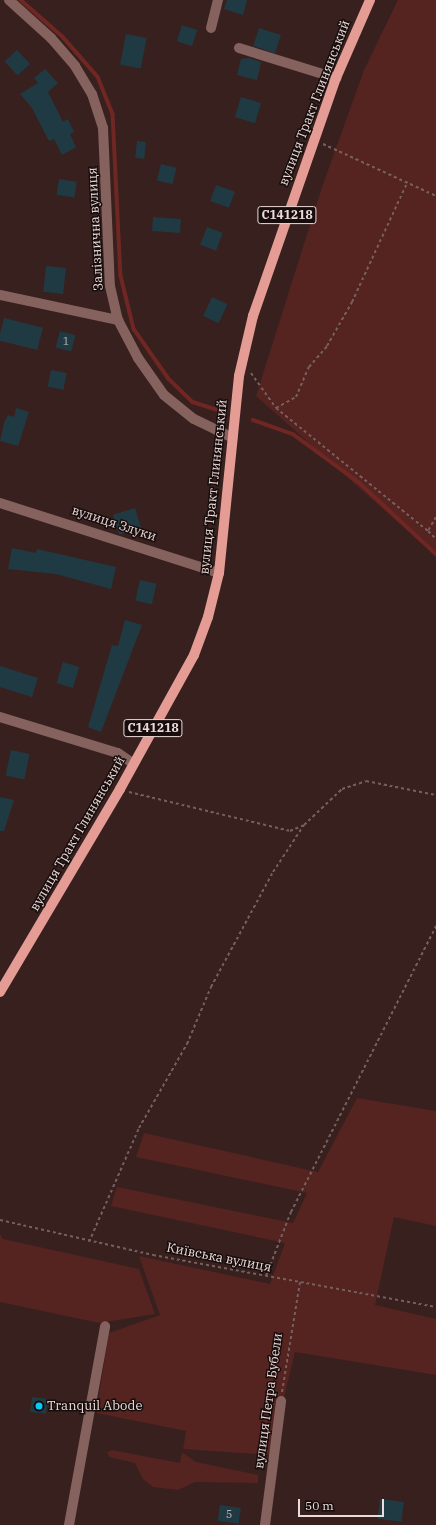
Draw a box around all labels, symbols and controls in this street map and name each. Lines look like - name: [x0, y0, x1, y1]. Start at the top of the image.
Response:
- street label: вулиця Тракт Глинянський: [276, 18, 354, 188]
- street label: Залізнична вулиця: [85, 167, 107, 291]
- road number: С141218: [257, 205, 317, 225]
- house number: 1: [63, 334, 69, 348]
- street label: вулиця Тракт Глинянський: [197, 399, 231, 575]
- street label: вулиця Злуки: [70, 503, 158, 545]
- road number: С141218: [123, 718, 183, 738]
- street label: вулиця Тракт Глинянський: [27, 754, 129, 914]
- street label: Київська вулиця: [165, 1240, 273, 1276]
- street label: вулиця Петра Бубели: [252, 1332, 286, 1470]
- place label: Tranquil Abode: [47, 1398, 142, 1414]
- marker: Tranquil Abode: [34, 1401, 44, 1411]
- scale bar: [300, 1491, 386, 1517]
- text: 50 m: [305, 1498, 334, 1513]
- house number: 5: [226, 1507, 232, 1521]

